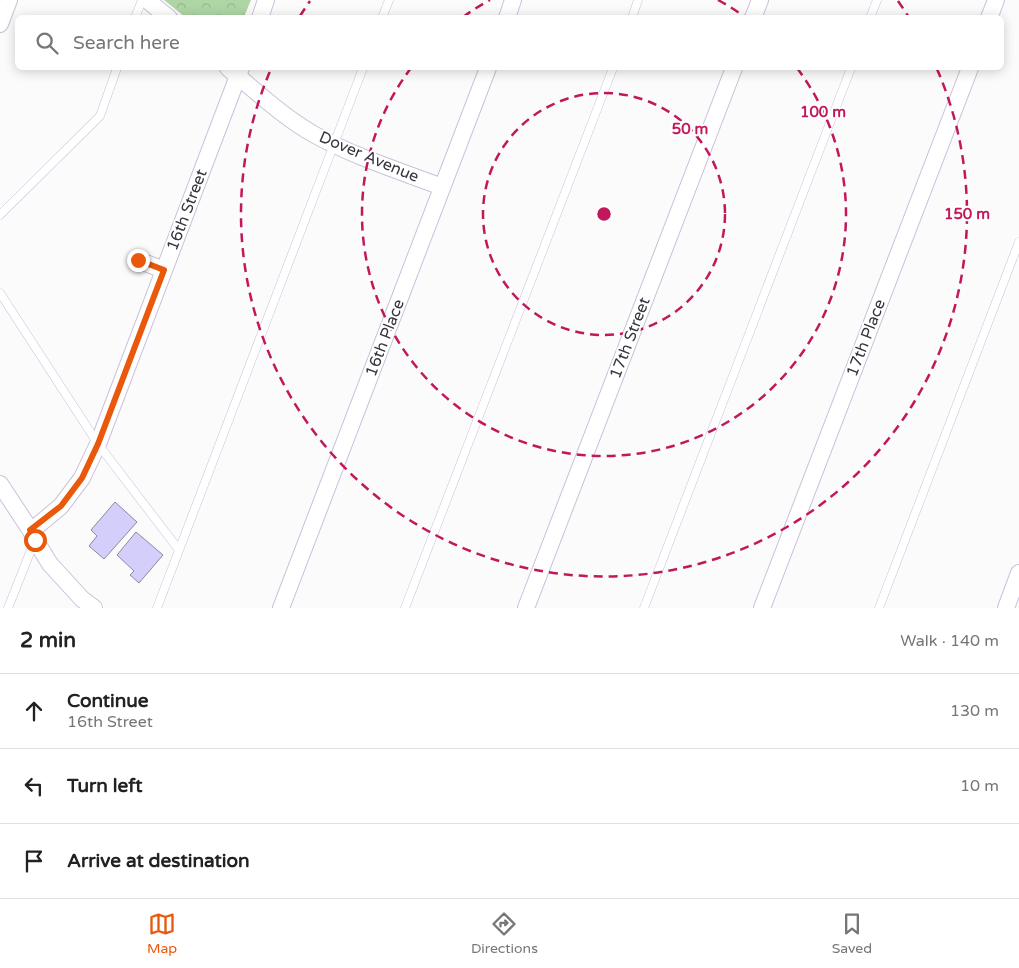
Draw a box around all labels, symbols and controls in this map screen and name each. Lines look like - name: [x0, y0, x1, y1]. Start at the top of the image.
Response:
- search box: [15, 15, 1004, 70]
- icon: search: [33, 29, 61, 57]
- text: Search here: [73, 32, 180, 54]
- text: 100 m: [800, 103, 846, 121]
- text: 50 m: [672, 120, 708, 138]
- street label: Dover Avenue: [316, 127, 422, 187]
- street label: 16th Street: [162, 166, 212, 254]
- centre of rings: [595, 205, 613, 223]
- text: 150 m: [944, 205, 990, 223]
- route end: [127, 249, 150, 272]
- street label: 17th Street: [605, 294, 655, 382]
- street label: 16th Place: [361, 296, 409, 380]
- street label: 17th Place: [842, 296, 890, 380]
- route start: [24, 529, 47, 552]
- text: 2 min: [20, 628, 76, 653]
- text: Walk · 140 m: [900, 631, 999, 651]
- text: Continue: [67, 690, 149, 712]
- icon: ahead: [20, 697, 48, 725]
- text: 130 m: [950, 701, 999, 721]
- text: 16th Street: [67, 712, 153, 732]
- icon: left: [20, 772, 48, 800]
- text: Turn left: [67, 775, 143, 797]
- text: 10 m: [960, 776, 999, 796]
- icon: arrive: [20, 847, 48, 875]
- text: Arrive at destination: [67, 850, 250, 872]
- tab: Map: [147, 910, 177, 957]
- tab: Directions: [471, 910, 538, 957]
- tab: Saved: [832, 910, 872, 957]

